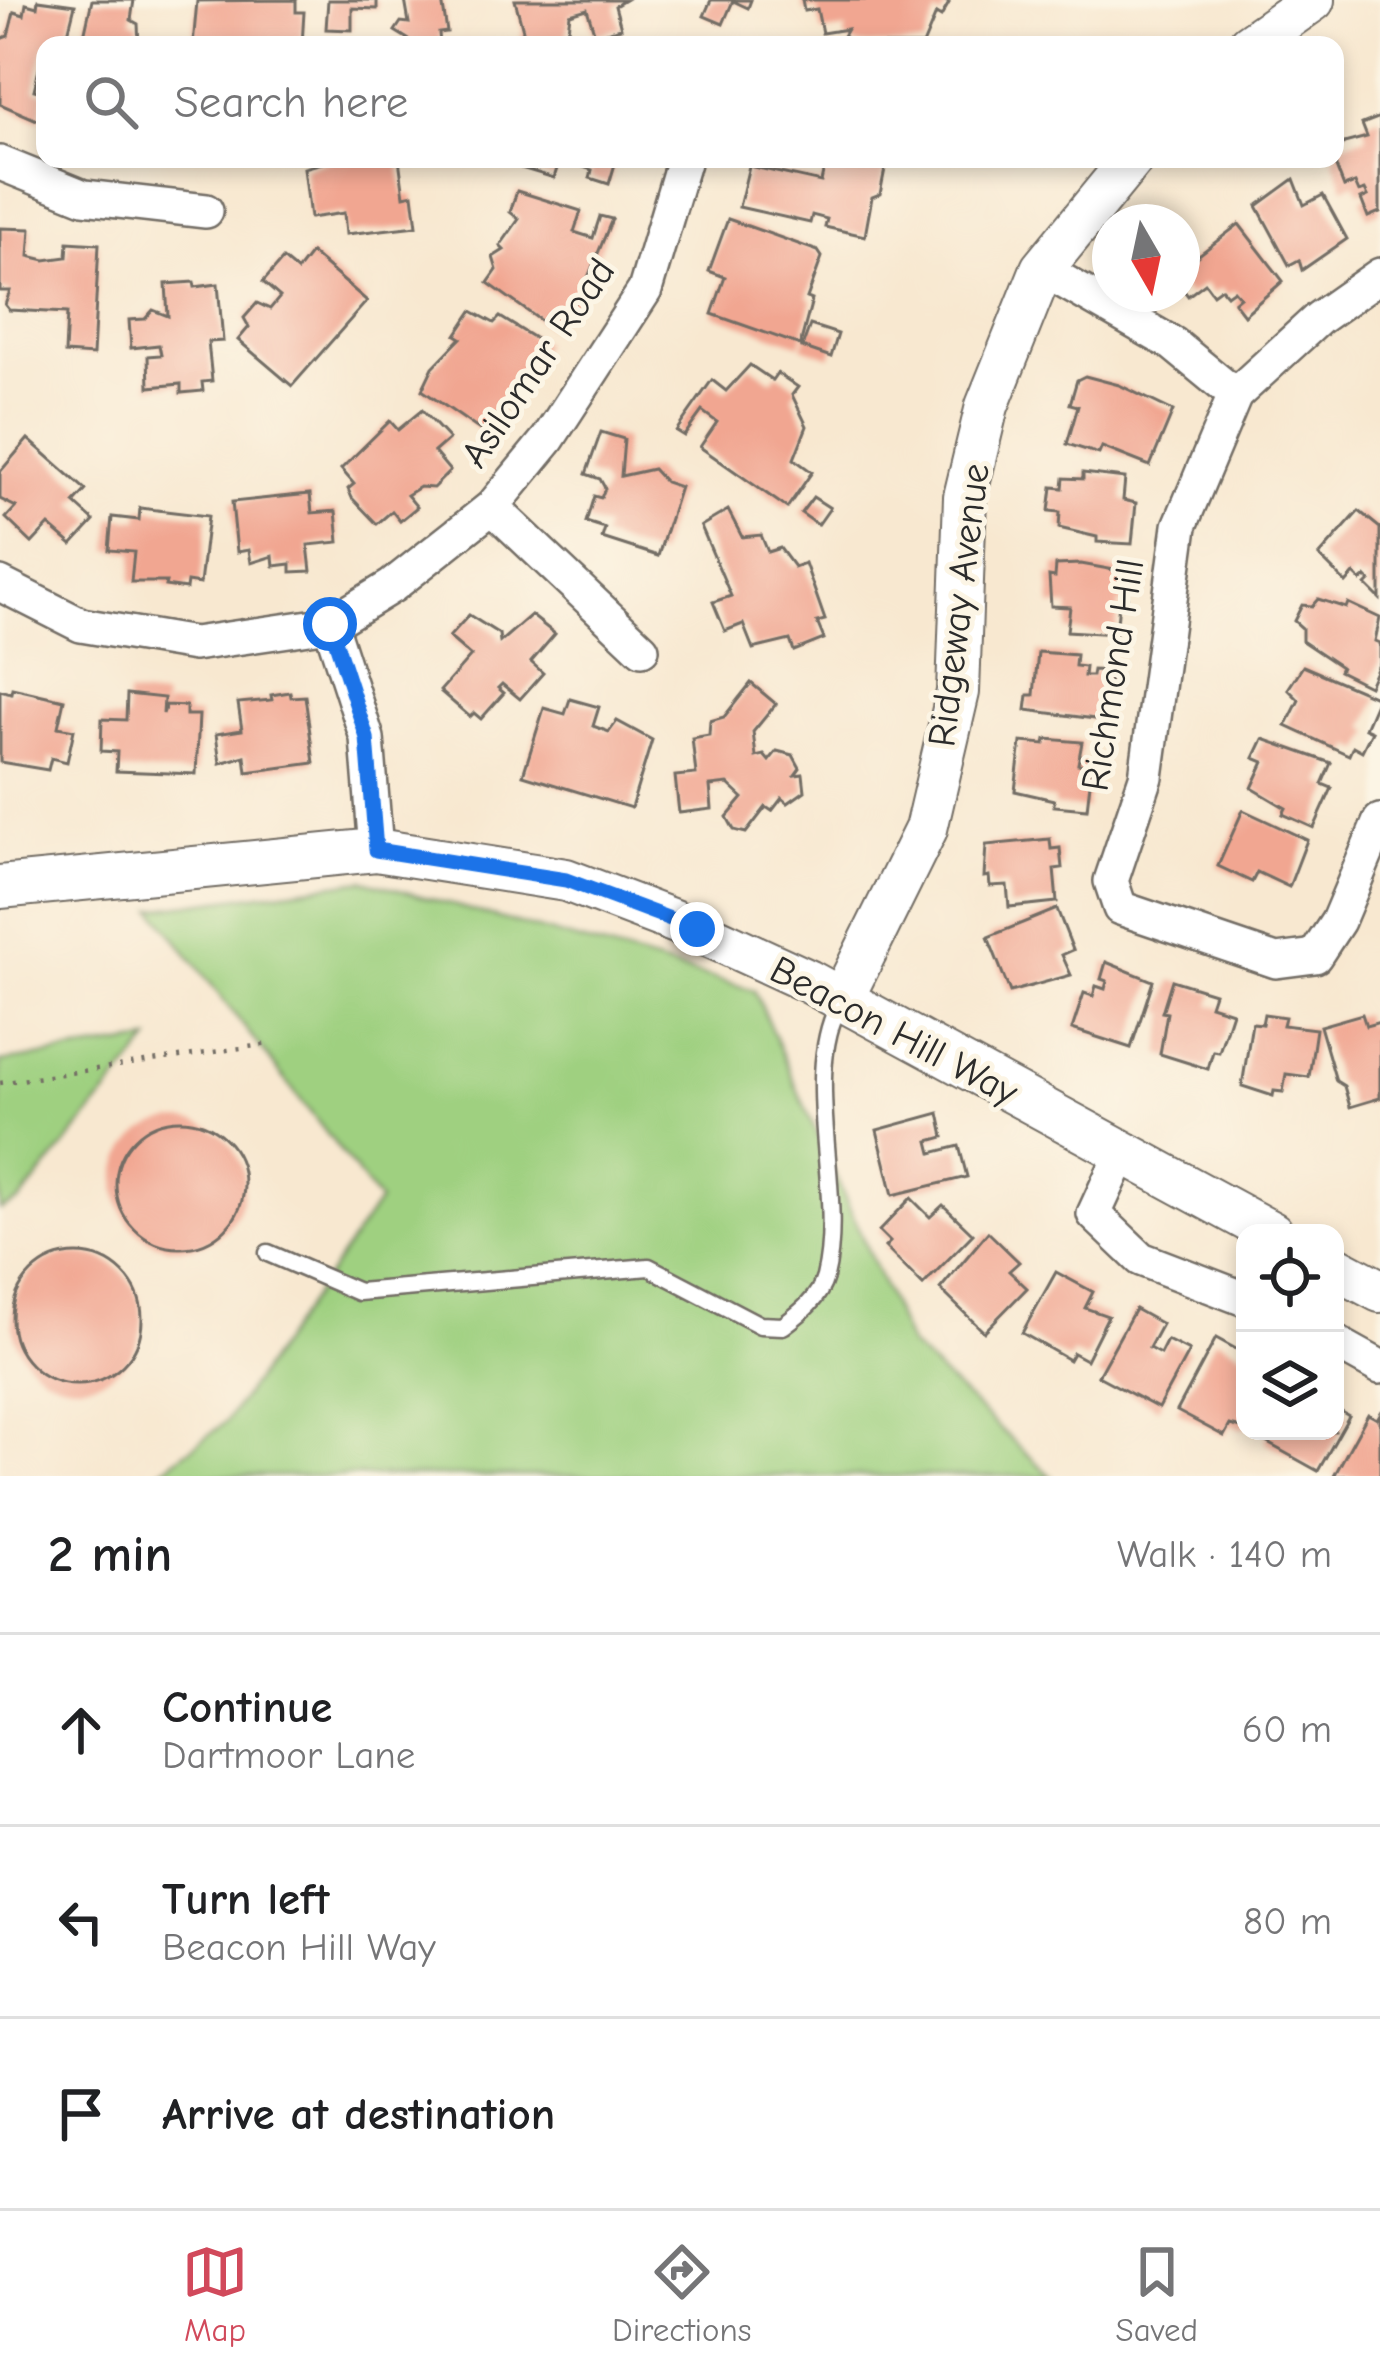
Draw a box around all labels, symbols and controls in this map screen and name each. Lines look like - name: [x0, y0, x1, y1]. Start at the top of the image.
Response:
- search box: [36, 36, 1344, 168]
- icon: search: [78, 69, 144, 135]
- text: Search here: [174, 76, 408, 128]
- north arrow: [1092, 204, 1200, 312]
- street label: Asilomar Road: [452, 250, 624, 476]
- street label: Ridgeway Avenue: [919, 461, 999, 749]
- street label: Richmond Hill: [1072, 556, 1154, 794]
- route start: [303, 597, 357, 651]
- route end: [670, 902, 724, 956]
- street label: Beacon Hill Way: [763, 947, 1026, 1115]
- map controls: [1236, 1224, 1344, 1440]
- button: locate: [1236, 1224, 1344, 1332]
- button: layers: [1236, 1332, 1344, 1440]
- text: 2 min: [48, 1525, 172, 1584]
- text: Walk · 140 m: [1117, 1532, 1332, 1577]
- text: Continue: [162, 1681, 332, 1733]
- icon: ahead: [48, 1697, 114, 1763]
- text: 60 m: [1242, 1707, 1332, 1752]
- text: Dartmoor Lane: [162, 1733, 415, 1778]
- text: Turn left: [162, 1873, 329, 1925]
- icon: left: [48, 1889, 114, 1955]
- text: 80 m: [1243, 1899, 1332, 1944]
- text: Beacon Hill Way: [162, 1925, 436, 1970]
- icon: arrive: [48, 2081, 114, 2147]
- text: Arrive at destination: [162, 2088, 555, 2140]
- tab: Map: [182, 2239, 248, 2349]
- tab: Directions: [612, 2239, 752, 2349]
- tab: Saved: [1116, 2239, 1198, 2349]

